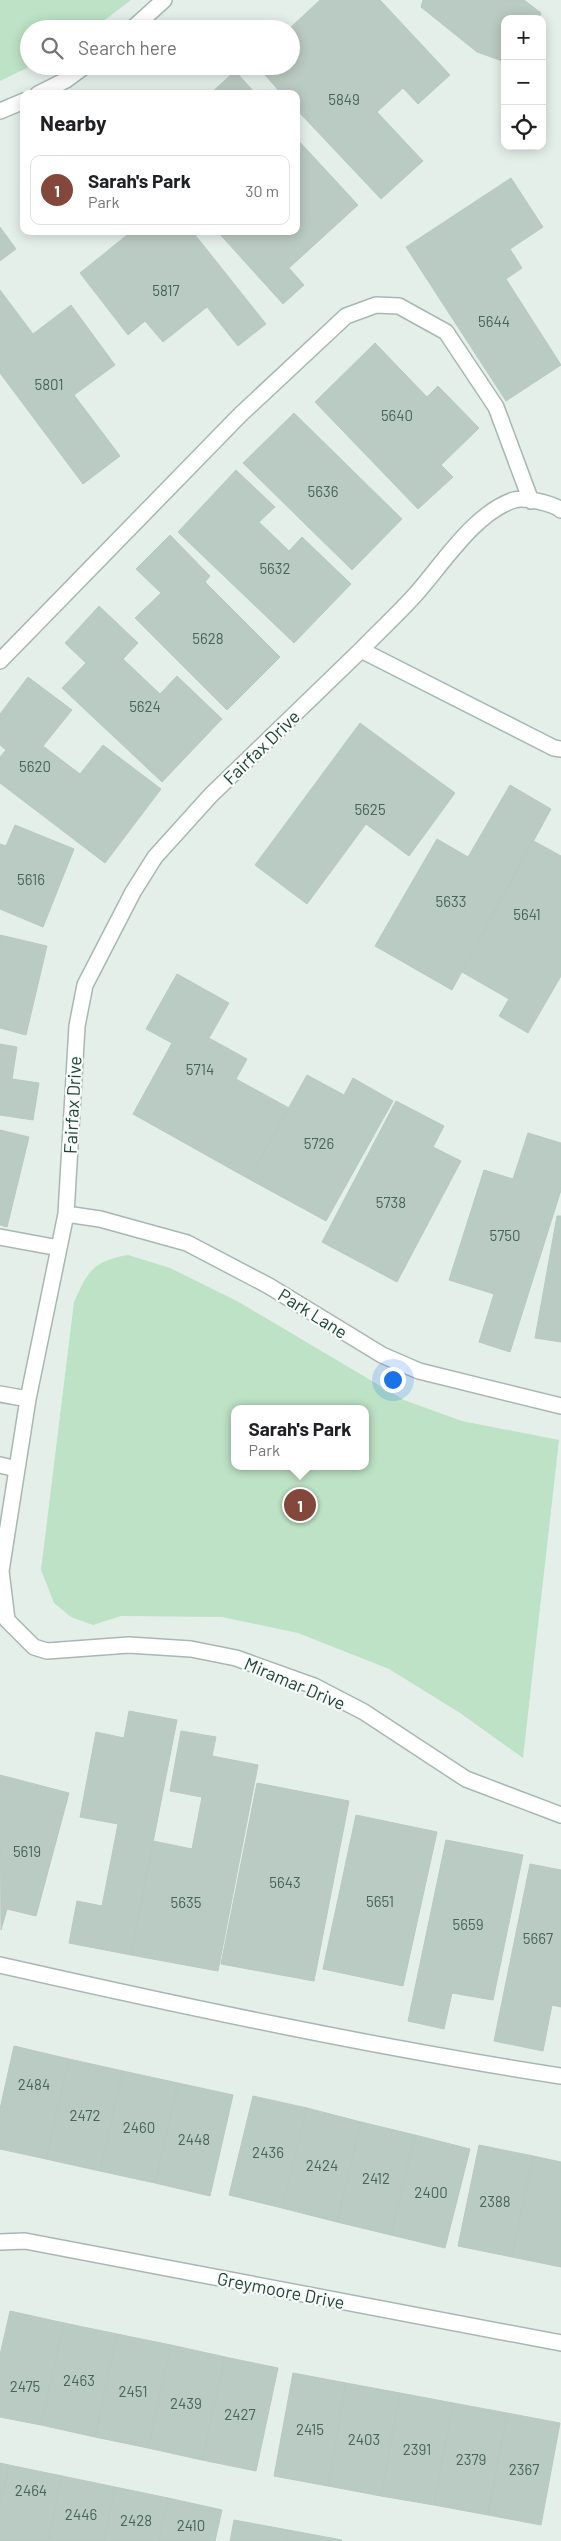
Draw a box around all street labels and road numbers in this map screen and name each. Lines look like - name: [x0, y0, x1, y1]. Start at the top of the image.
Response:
- street label: Fairfax Drive: [218, 705, 304, 789]
- street label: Fairfax Drive: [58, 1056, 86, 1154]
- street label: Park Lane: [274, 1283, 352, 1343]
- street label: Miramar Drive: [241, 1652, 349, 1714]
- street label: Greymoore Drive: [215, 2267, 347, 2313]

